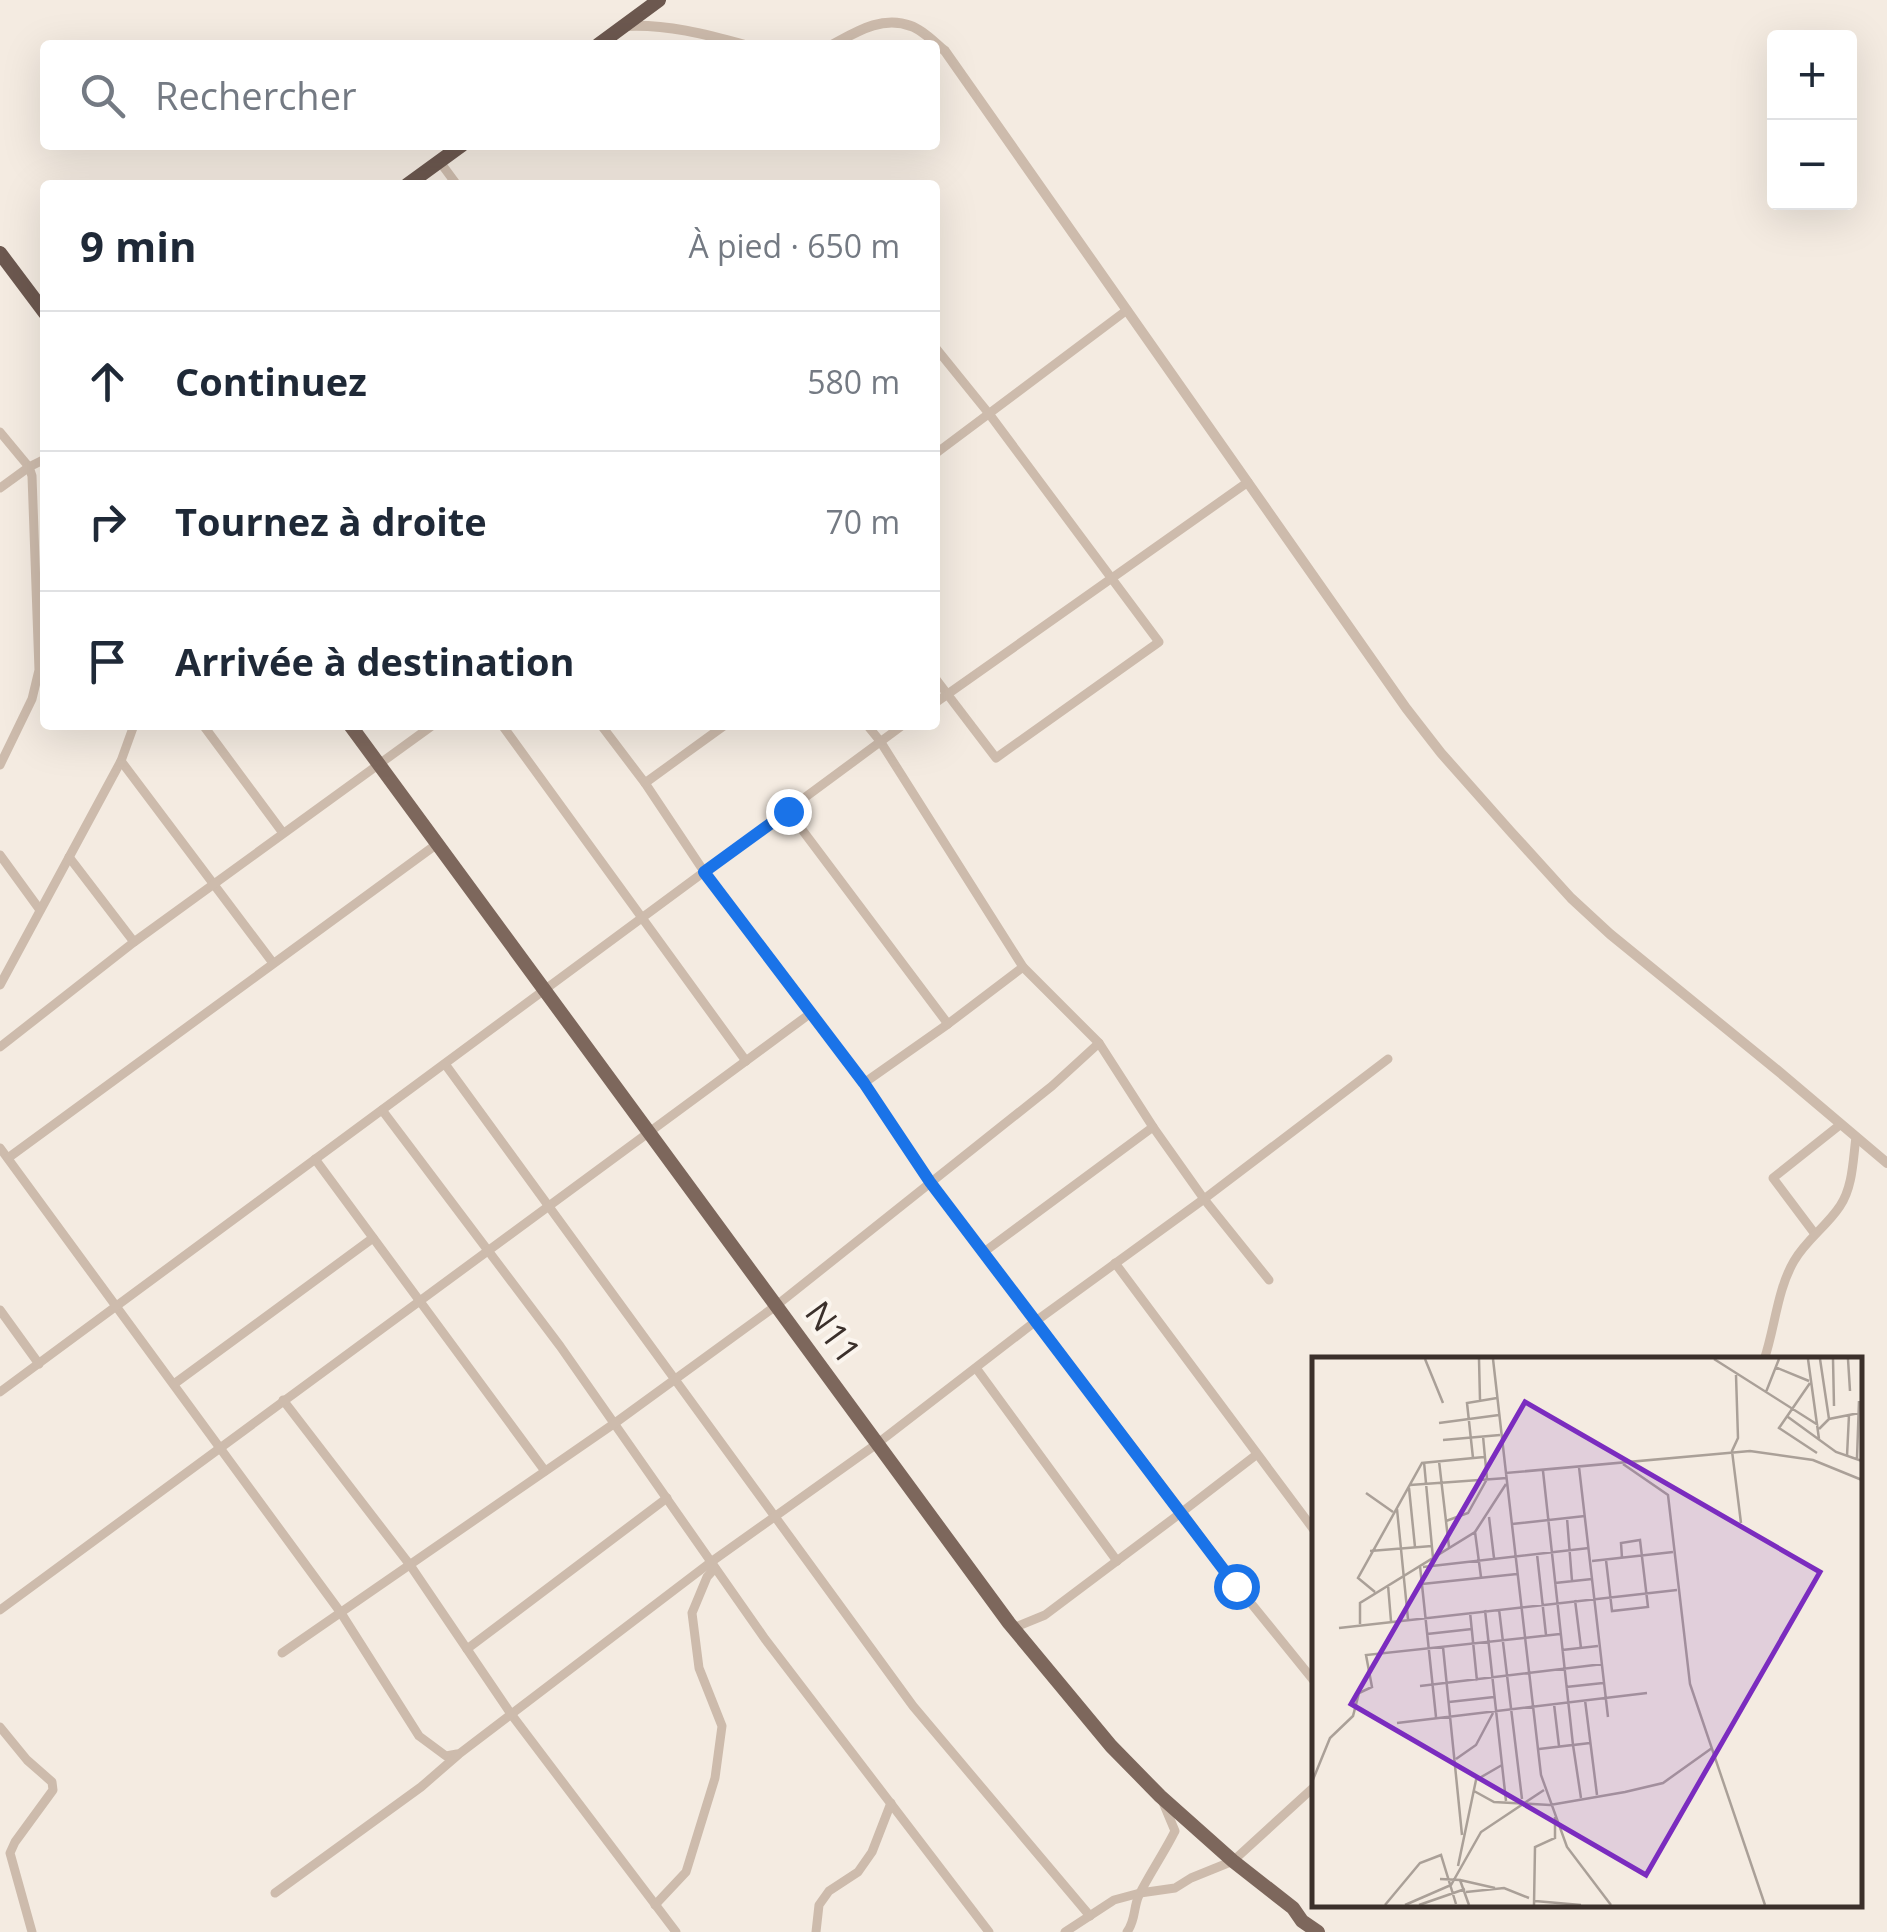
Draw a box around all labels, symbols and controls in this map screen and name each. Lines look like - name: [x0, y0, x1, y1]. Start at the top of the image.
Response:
- map controls: [1767, 30, 1857, 210]
- button: +: [1767, 30, 1857, 120]
- search box: [40, 40, 940, 150]
- icon: search: [75, 68, 130, 123]
- text: Rechercher: [155, 69, 357, 121]
- button: −: [1767, 120, 1857, 210]
- text: 9 min: [80, 217, 197, 274]
- text: À pied · 650 m: [688, 224, 900, 267]
- icon: ahead: [80, 354, 135, 409]
- text: Continuez: [175, 355, 367, 407]
- text: 580 m: [807, 360, 900, 403]
- icon: right: [80, 494, 135, 549]
- text: Tournez à droite: [175, 495, 487, 547]
- text: 70 m: [825, 500, 900, 543]
- icon: arrive: [80, 634, 135, 689]
- text: Arrivée à destination: [175, 635, 575, 687]
- route end: [766, 789, 812, 835]
- street label: N11: [795, 1291, 873, 1373]
- inset map: [1312, 1357, 1862, 1907]
- route start: [1214, 1564, 1260, 1610]

